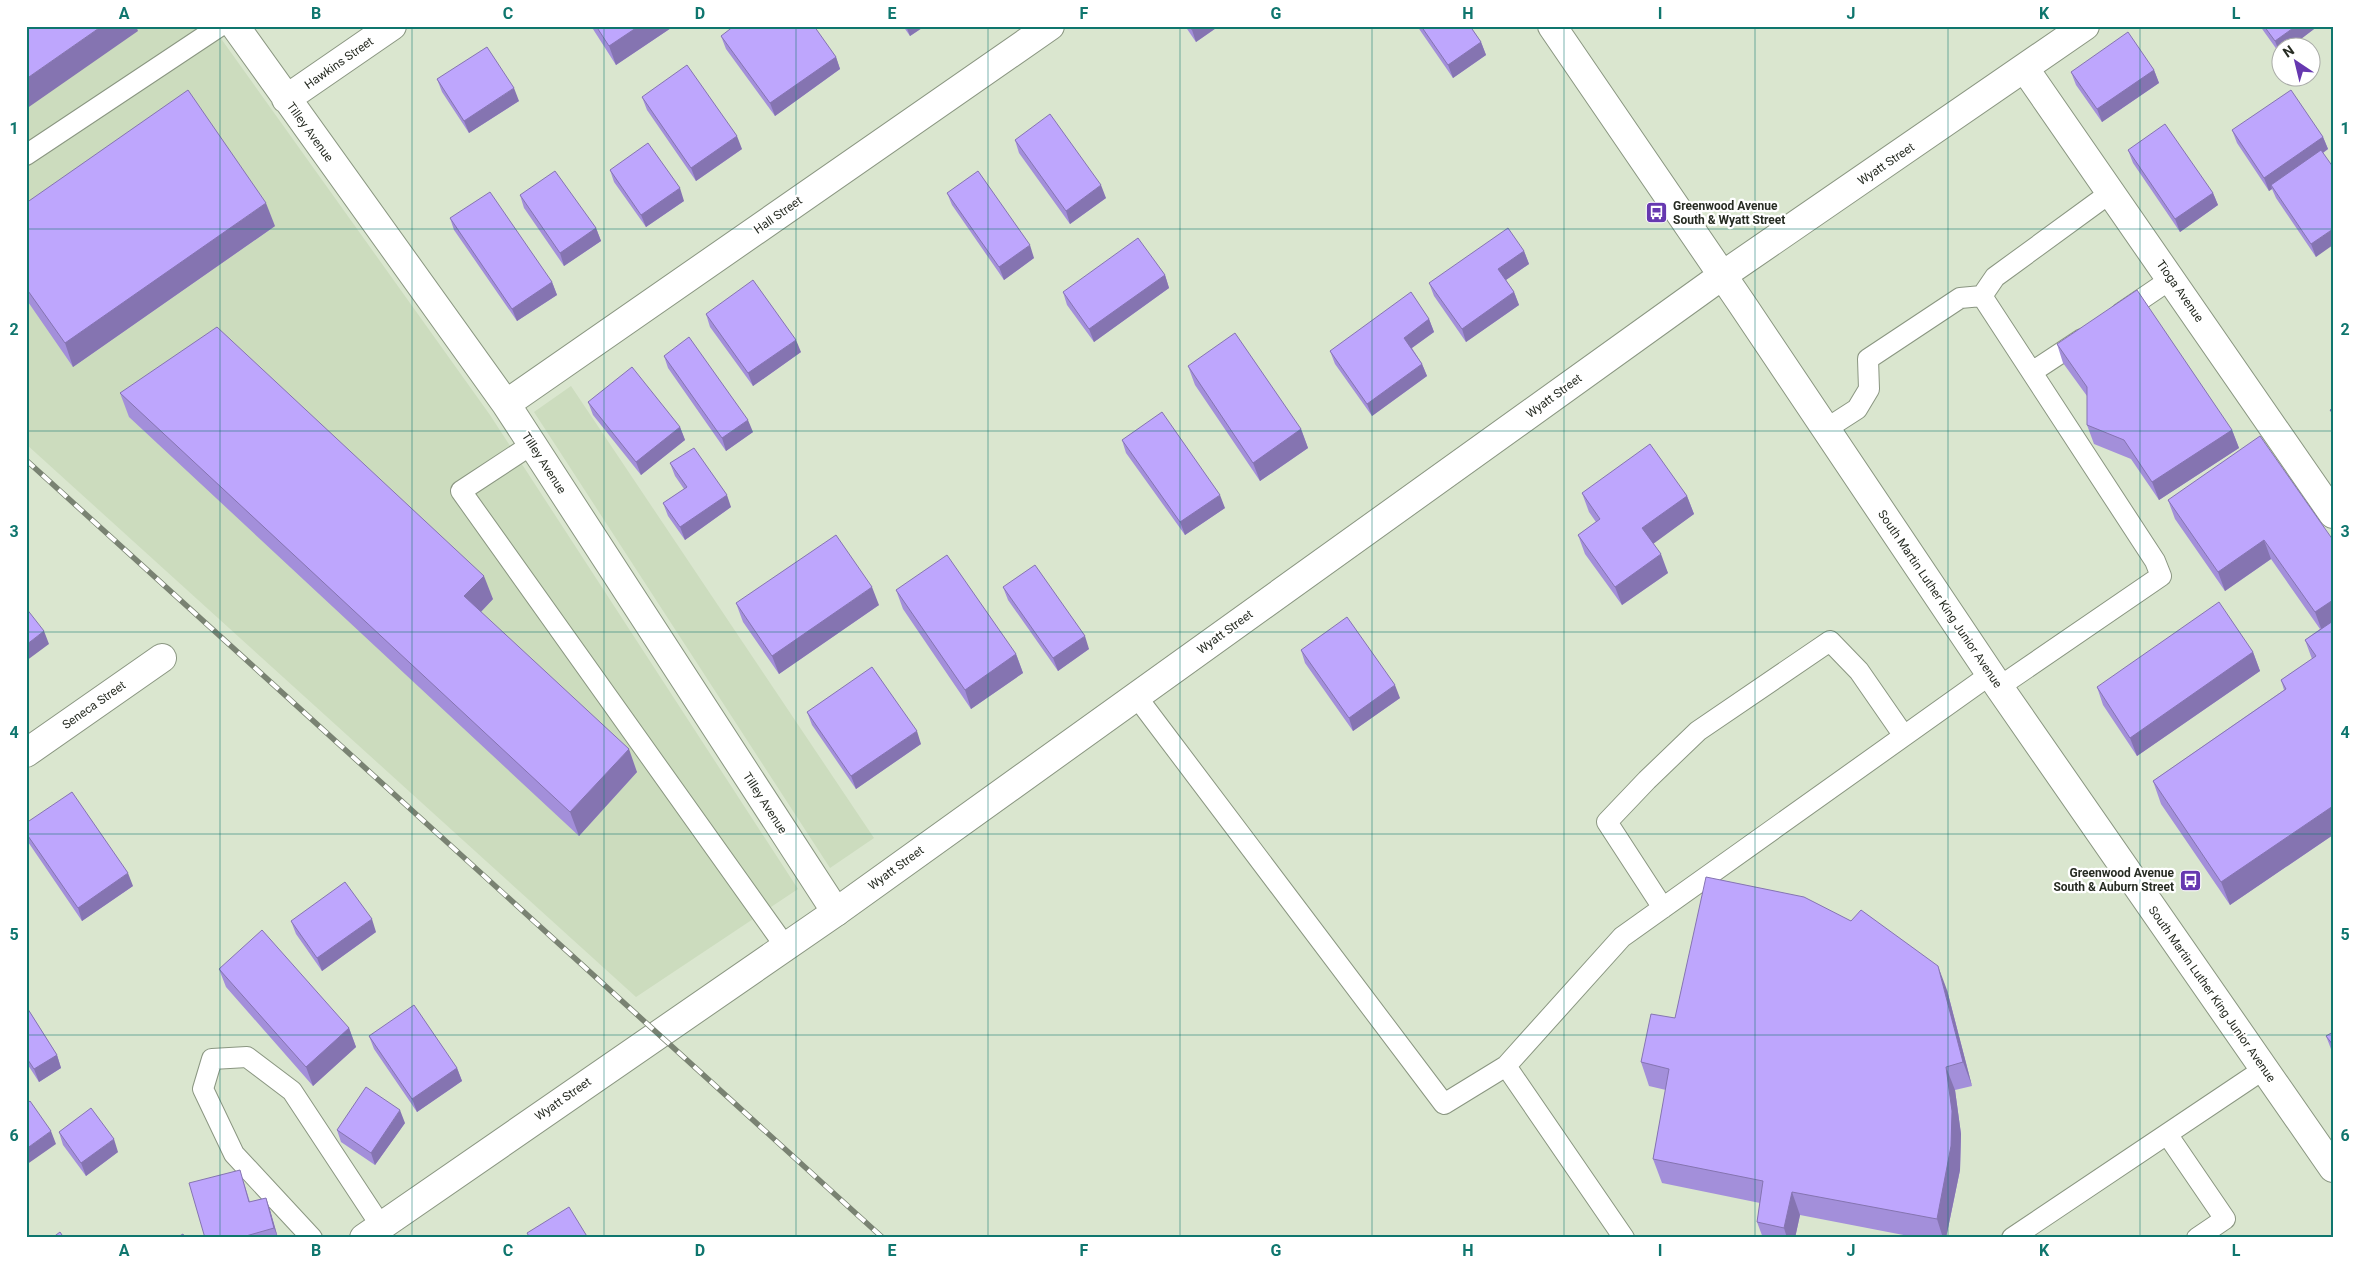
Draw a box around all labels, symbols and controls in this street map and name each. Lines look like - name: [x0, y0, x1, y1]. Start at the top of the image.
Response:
- text: A: [119, 4, 130, 23]
- text: B: [311, 4, 321, 23]
- text: C: [503, 4, 513, 23]
- text: D: [695, 4, 705, 23]
- text: E: [888, 4, 897, 23]
- text: F: [1080, 4, 1089, 23]
- text: G: [1271, 4, 1282, 23]
- text: H: [1462, 4, 1474, 23]
- text: I: [1658, 4, 1662, 23]
- text: J: [1847, 4, 1855, 23]
- text: K: [2039, 4, 2050, 23]
- text: L: [2232, 4, 2241, 23]
- street label: Hawkins Street: [302, 34, 376, 92]
- north arrow: [2272, 38, 2322, 88]
- text: N: [2280, 42, 2297, 61]
- street label: Tilley Avenue: [284, 100, 336, 164]
- text: 1: [9, 119, 19, 138]
- text: 1: [2340, 119, 2350, 138]
- street label: Wyatt Street: [1855, 140, 1917, 188]
- street label: Hall Street: [751, 193, 805, 237]
- place label: Greenwood Avenue South & Wyatt Street: [1673, 199, 1785, 227]
- bus stop icon: Greenwood Avenue South & Wyatt Street: [1645, 201, 1669, 225]
- street label: Tioga Avenue: [2154, 257, 2206, 325]
- text: 2: [9, 320, 19, 339]
- text: 2: [2340, 320, 2350, 339]
- street label: Wyatt Street: [1523, 371, 1585, 421]
- street label: Tilley Avenue: [519, 430, 569, 496]
- street label: South Martin Luther King Junior Avenue: [1875, 507, 2005, 691]
- text: 3: [9, 522, 19, 541]
- text: 3: [2340, 522, 2350, 541]
- street label: Wyatt Street: [1194, 607, 1256, 657]
- street label: Seneca Street: [60, 678, 128, 732]
- text: 4: [9, 723, 19, 742]
- text: 4: [2340, 723, 2350, 742]
- street label: Tilley Avenue: [740, 770, 790, 836]
- street label: Wyatt Street: [865, 843, 927, 893]
- place label: Greenwood Avenue South & Auburn Street: [2053, 866, 2175, 894]
- bus stop icon: Greenwood Avenue South & Auburn Street: [2178, 868, 2202, 892]
- street label: South Martin Luther King Junior Avenue: [2146, 903, 2278, 1085]
- text: 5: [9, 925, 19, 944]
- text: 5: [2340, 925, 2350, 944]
- street label: Wyatt Street: [532, 1075, 594, 1123]
- text: 6: [9, 1126, 19, 1145]
- text: 6: [2340, 1126, 2350, 1145]
- text: A: [119, 1241, 130, 1260]
- text: B: [311, 1241, 321, 1260]
- text: C: [503, 1241, 513, 1260]
- text: D: [695, 1241, 705, 1260]
- text: E: [888, 1241, 897, 1260]
- text: F: [1080, 1241, 1089, 1260]
- text: G: [1271, 1241, 1282, 1260]
- text: H: [1462, 1241, 1474, 1260]
- text: I: [1658, 1241, 1662, 1260]
- text: J: [1847, 1241, 1855, 1260]
- text: K: [2039, 1241, 2050, 1260]
- text: L: [2232, 1241, 2241, 1260]

